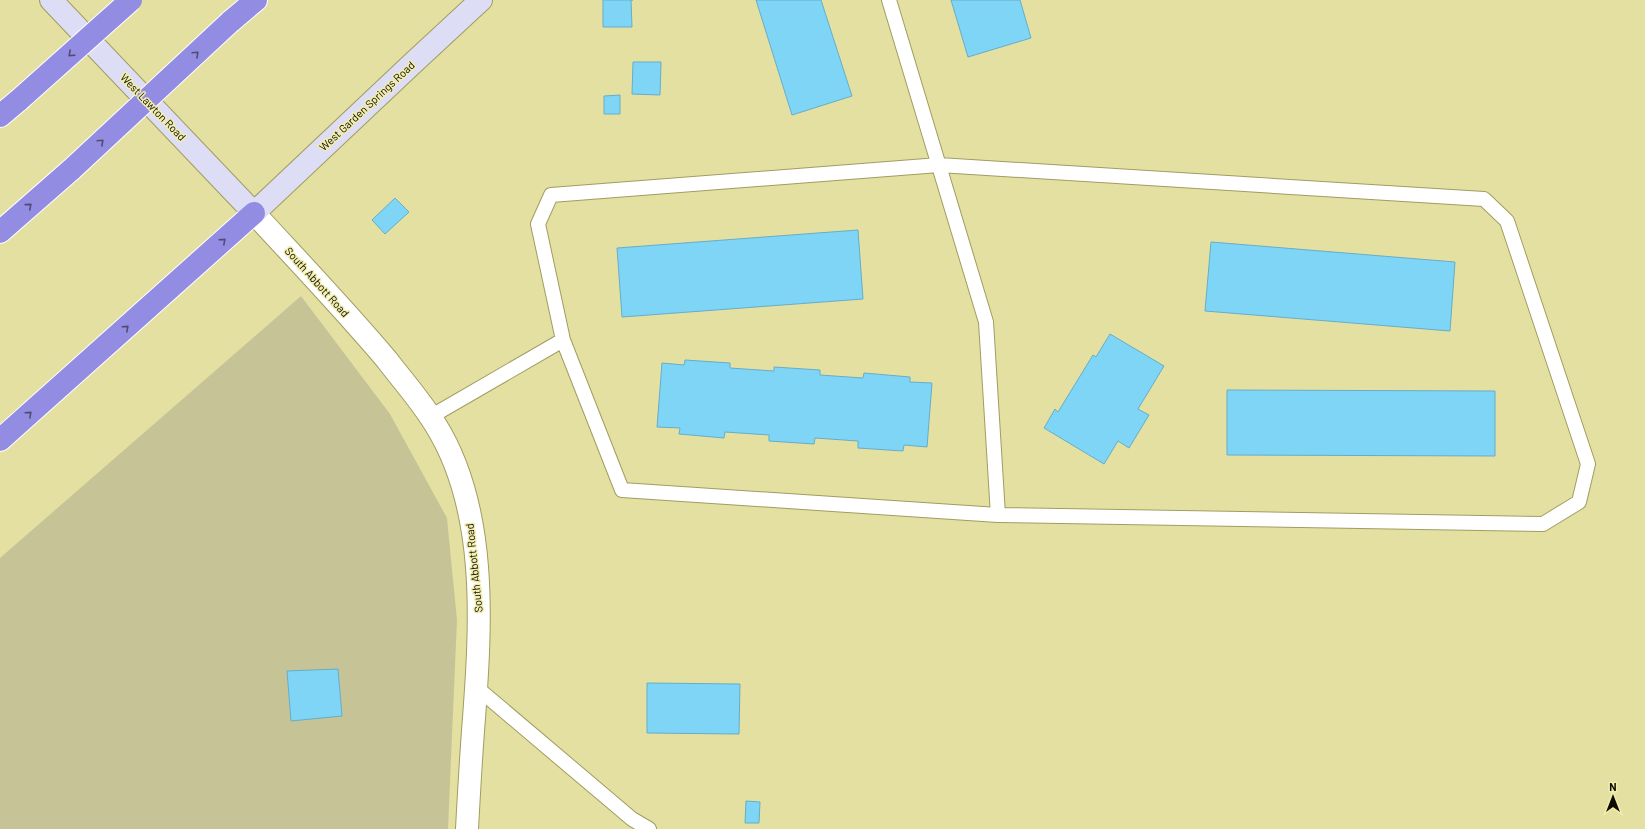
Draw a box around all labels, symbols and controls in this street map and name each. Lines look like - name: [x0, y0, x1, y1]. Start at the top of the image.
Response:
- one-way arrow: [68, 49, 76, 56]
- one-way arrow: [191, 51, 199, 59]
- street label: West Garden Springs Road: [316, 58, 417, 153]
- street label: West Lawton Road: [118, 70, 189, 143]
- one-way arrow: [96, 140, 103, 147]
- one-way arrow: [25, 204, 32, 211]
- one-way arrow: [218, 238, 226, 246]
- street label: South Abbott Road: [283, 244, 352, 319]
- one-way arrow: [121, 325, 129, 332]
- one-way arrow: [24, 412, 32, 419]
- street label: South Abbott Road: [462, 523, 485, 613]
- north arrow: [1593, 777, 1633, 817]
- text: N: [1609, 780, 1617, 793]

